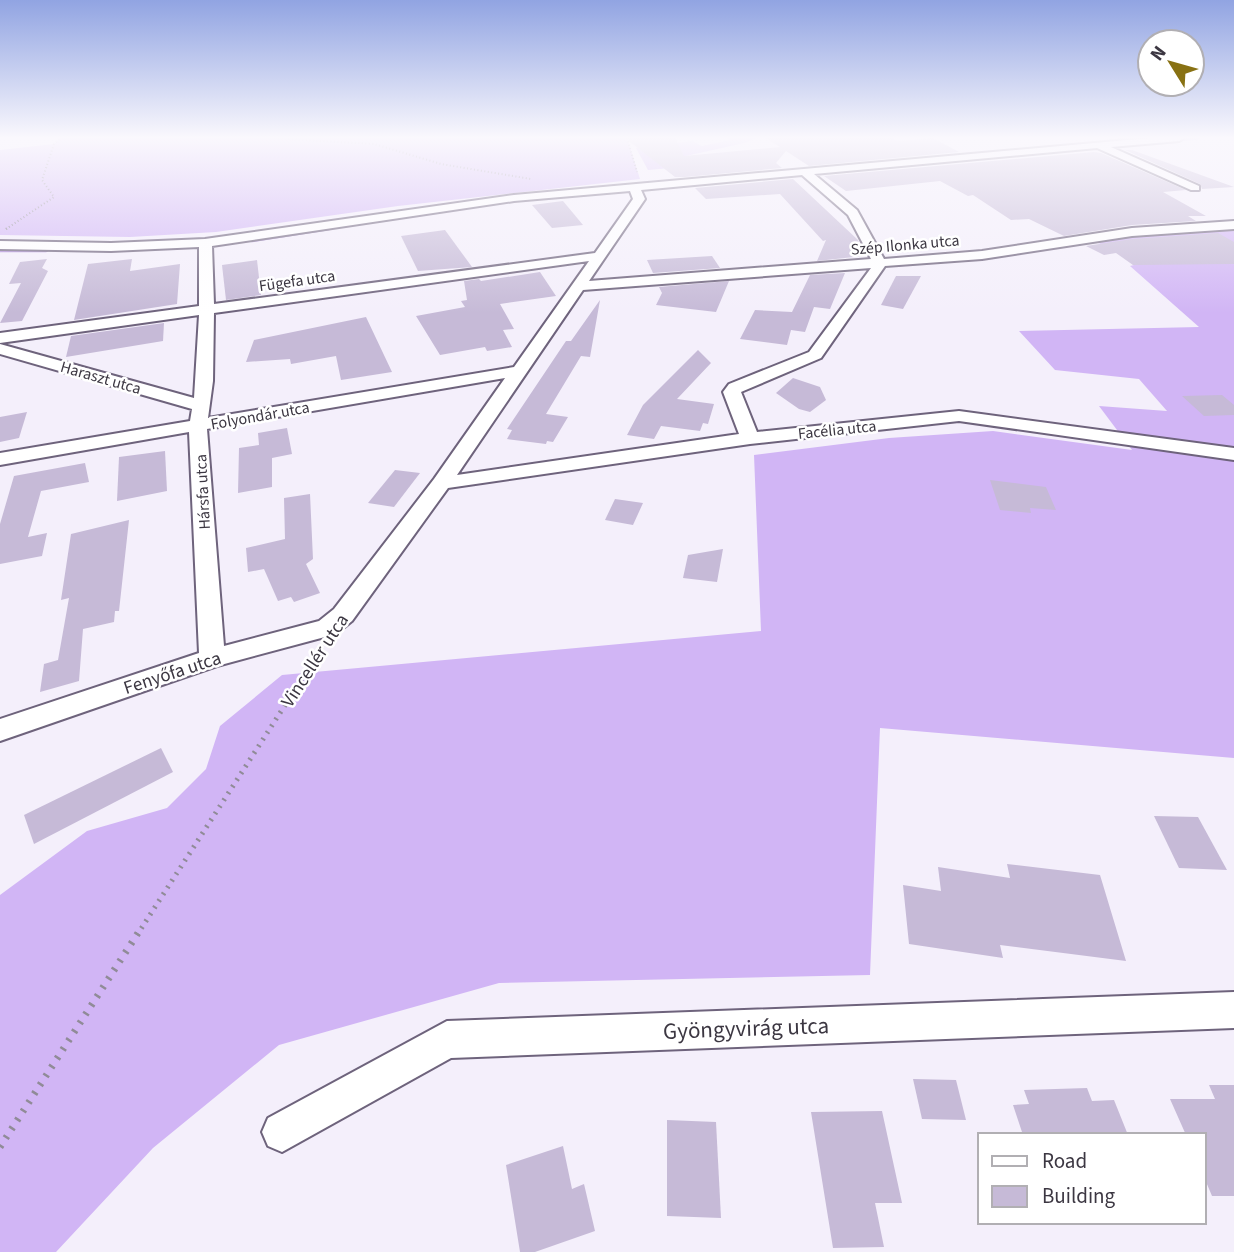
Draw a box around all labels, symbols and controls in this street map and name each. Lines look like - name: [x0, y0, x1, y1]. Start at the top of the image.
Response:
- north arrow: [1136, 28, 1206, 98]
- text: N: [1144, 40, 1173, 67]
- street label: Szép Ilonka utca: [850, 229, 960, 261]
- street label: Fügefa utca: [258, 265, 337, 297]
- street label: Haraszt utca: [58, 356, 144, 400]
- street label: Folyondár utca: [209, 396, 311, 436]
- street label: Facélia utca: [797, 415, 877, 445]
- street label: Hársfa utca: [190, 454, 216, 530]
- street label: Vincellér utca: [275, 609, 356, 713]
- street label: Fenyőfa utca: [120, 645, 225, 702]
- street label: Gyöngyvirág utca: [662, 1009, 830, 1048]
- legend: [978, 1133, 1206, 1224]
- text: Road: [1042, 1146, 1087, 1176]
- text: Building: [1042, 1181, 1116, 1211]

